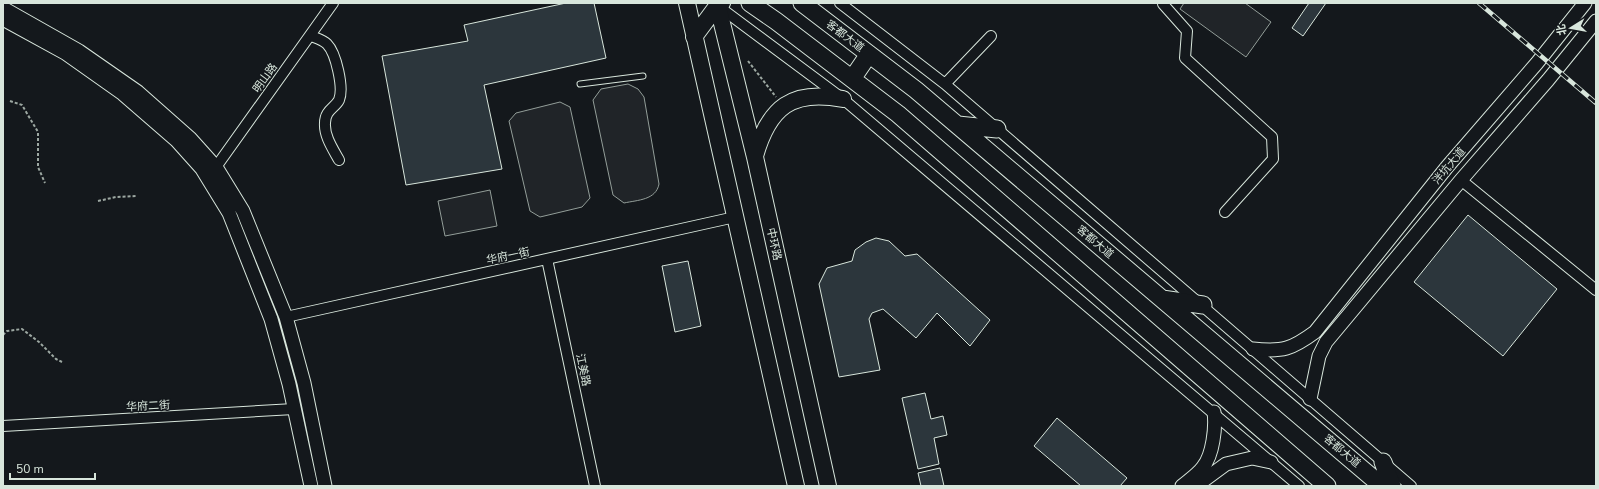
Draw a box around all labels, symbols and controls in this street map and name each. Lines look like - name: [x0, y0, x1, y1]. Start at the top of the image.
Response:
- north arrow: [1551, 8, 1591, 48]
- street label: 客都大道: [823, 17, 867, 55]
- text: 北: [1553, 23, 1570, 37]
- street label: 明山路: [249, 60, 281, 96]
- street label: 泮坑大道: [1429, 144, 1469, 188]
- street label: 客都大道: [1073, 222, 1117, 262]
- street label: 中环路: [763, 226, 785, 262]
- street label: 华府一街: [485, 244, 531, 268]
- street label: 江美路: [572, 352, 594, 388]
- street label: 华府二街: [126, 397, 170, 415]
- street label: 客都大道: [1320, 431, 1364, 471]
- scale bar: [10, 455, 95, 481]
- text: 50 m: [16, 461, 44, 477]

